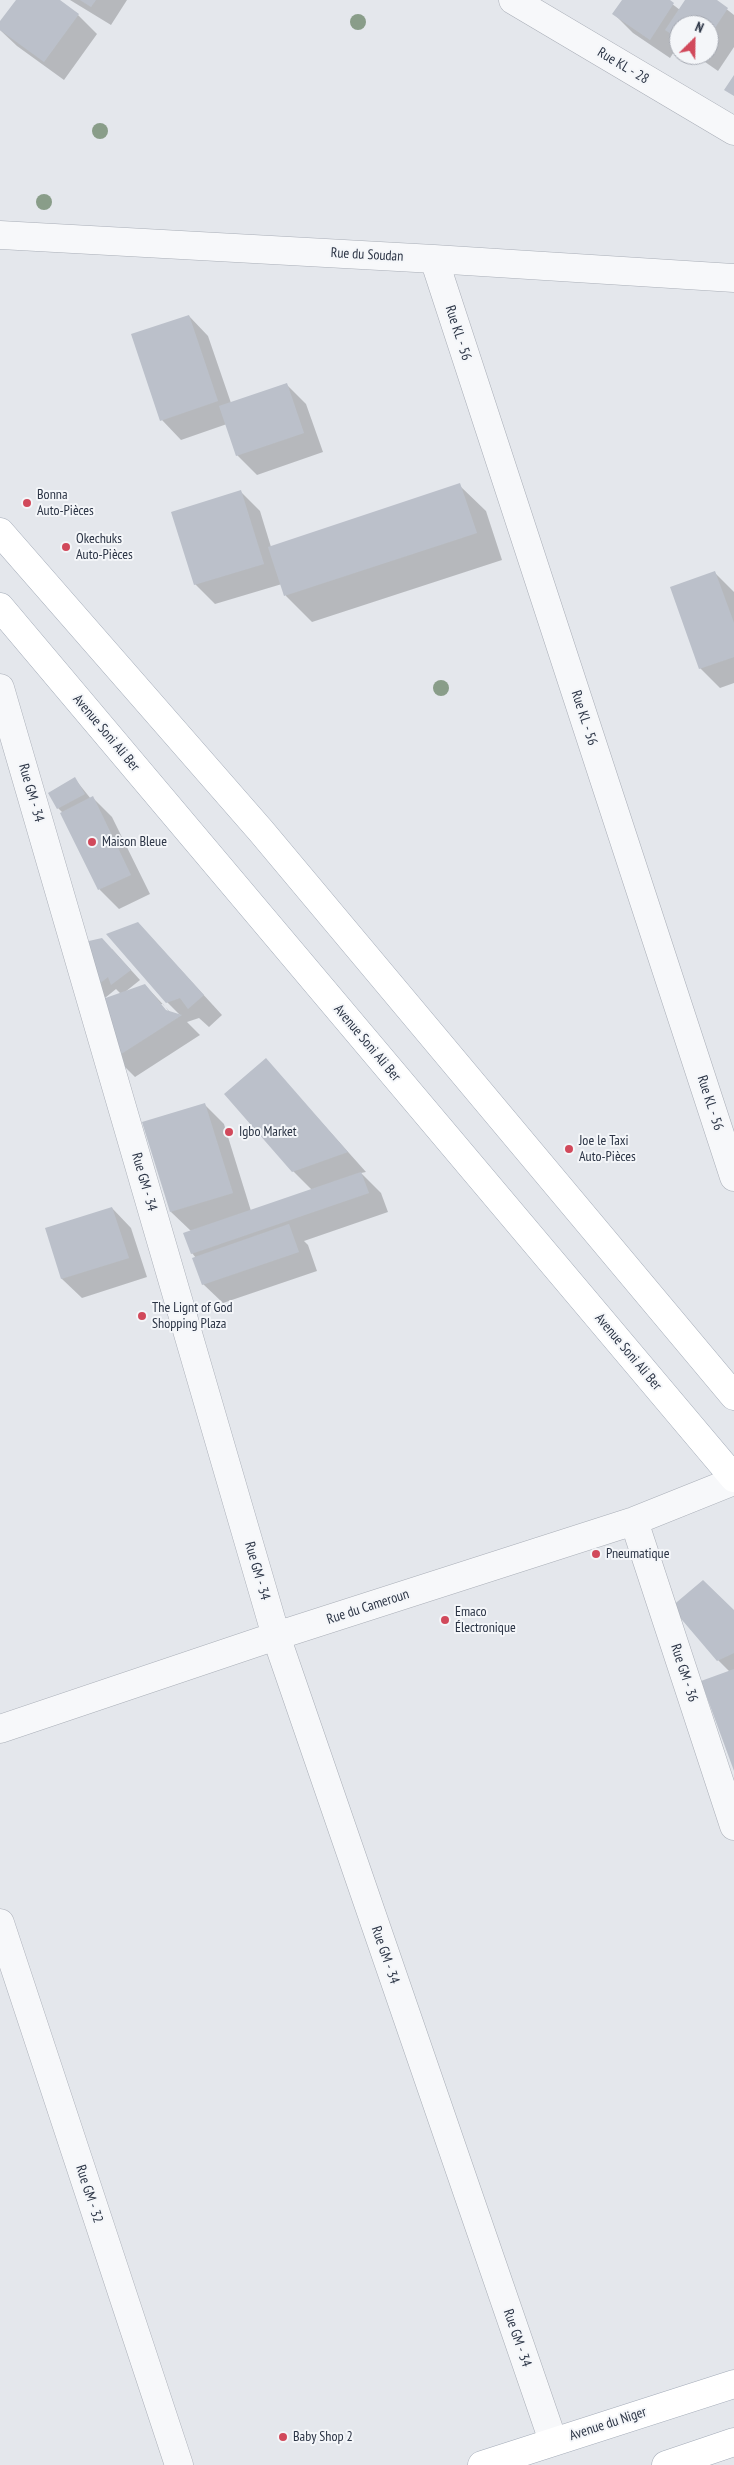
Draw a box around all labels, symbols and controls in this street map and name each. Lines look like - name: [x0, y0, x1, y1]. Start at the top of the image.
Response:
- north arrow: [669, 15, 719, 65]
- text: N: [692, 17, 706, 37]
- street label: Rue KL - 28: [594, 44, 652, 88]
- street label: Rue du Soudan: [330, 245, 404, 265]
- street label: Rue KL - 56: [441, 303, 475, 363]
- place label: Bonna Auto-Pièces: [37, 487, 94, 520]
- marker: Bonna Auto-Pièces: [21, 497, 33, 509]
- place label: Okechuks Auto-Pièces: [76, 531, 133, 564]
- marker: Okechuks Auto-Pièces: [60, 541, 72, 553]
- street label: Rue KL - 56: [567, 688, 601, 748]
- street label: Avenue Soni Ali Ber: [69, 691, 143, 775]
- street label: Rue GM - 34: [15, 762, 47, 824]
- place label: Maison Bleue: [102, 834, 167, 850]
- marker: Maison Bleue: [86, 836, 98, 848]
- street label: Avenue Soni Ali Ber: [330, 1001, 404, 1085]
- street label: Rue KL - 56: [693, 1073, 727, 1133]
- place label: Igbo Market: [239, 1124, 297, 1140]
- marker: Igbo Market: [223, 1126, 235, 1138]
- place label: Joe le Taxi Auto-Pièces: [579, 1133, 636, 1166]
- marker: Joe le Taxi Auto-Pièces: [563, 1143, 575, 1155]
- street label: Rue GM - 34: [128, 1151, 160, 1213]
- place label: The Lignt of God Shopping Plaza: [152, 1300, 232, 1332]
- marker: The Lignt of God Shopping Plaza: [136, 1310, 148, 1322]
- street label: Avenue Soni Ali Ber: [591, 1310, 665, 1394]
- street label: Rue GM - 34: [241, 1540, 273, 1602]
- place label: Pneumatique: [606, 1546, 669, 1562]
- marker: Pneumatique: [590, 1548, 602, 1560]
- street label: Rue du Cameroun: [325, 1586, 411, 1628]
- place label: Emaco Électronique: [455, 1604, 516, 1636]
- marker: Emaco Électronique: [439, 1614, 451, 1626]
- street label: Rue GM - 36: [667, 1642, 701, 1704]
- street label: Rue GM - 34: [367, 1924, 403, 1986]
- street label: Rue GM - 32: [72, 2163, 106, 2225]
- street label: Rue GM - 34: [499, 2307, 535, 2369]
- street label: Avenue du Niger: [567, 2404, 649, 2444]
- place label: Baby Shop 2: [293, 2429, 353, 2445]
- marker: Baby Shop 2: [277, 2431, 289, 2443]

